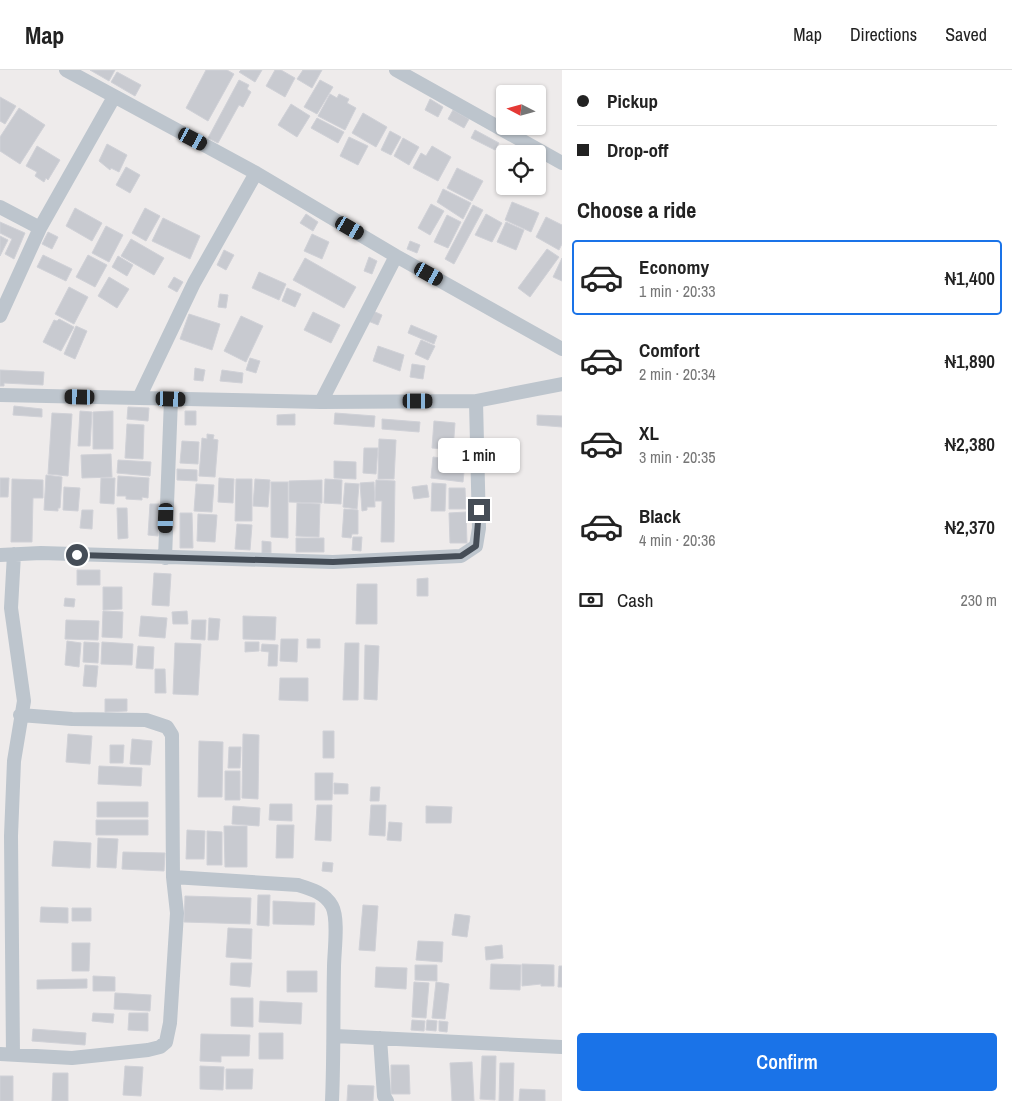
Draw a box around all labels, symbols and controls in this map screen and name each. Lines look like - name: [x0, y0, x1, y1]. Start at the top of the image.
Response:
- text: Map: [25, 19, 64, 51]
- text: Map: [793, 22, 822, 47]
- text: Directions: [850, 22, 917, 47]
- text: Saved: [945, 22, 987, 47]
- north arrow: [496, 85, 546, 135]
- map controls: [496, 85, 546, 195]
- text: Pickup: [607, 88, 658, 114]
- car: [176, 125, 209, 153]
- text: Drop-off: [607, 137, 668, 163]
- button: locate: [496, 145, 546, 195]
- text: Choose a ride: [577, 195, 696, 225]
- car: [333, 214, 366, 242]
- text: Economy: [639, 254, 709, 280]
- icon: car: [579, 255, 624, 300]
- car: [412, 260, 445, 288]
- text: ₦1,400: [945, 265, 995, 291]
- text: 1 min · 20:33: [639, 280, 716, 302]
- text: Comfort: [639, 337, 700, 363]
- icon: car: [579, 338, 624, 383]
- text: ₦1,890: [945, 348, 995, 374]
- text: 2 min · 20:34: [639, 363, 716, 385]
- car: [64, 389, 95, 405]
- car: [155, 391, 186, 407]
- car: [403, 394, 433, 409]
- text: XL: [639, 420, 659, 446]
- icon: car: [579, 421, 624, 466]
- text: ₦2,380: [945, 431, 995, 457]
- callout: 1 min: [438, 438, 520, 472]
- text: 1 min: [462, 444, 496, 466]
- text: 3 min · 20:35: [639, 446, 716, 468]
- route end: [468, 499, 490, 521]
- car: [157, 503, 174, 533]
- text: Black: [639, 503, 681, 529]
- icon: car: [579, 504, 624, 549]
- text: ₦2,370: [945, 514, 995, 540]
- text: 4 min · 20:36: [639, 529, 716, 551]
- route start: [66, 544, 88, 566]
- icon: cash: [577, 586, 605, 614]
- text: Cash: [617, 587, 653, 613]
- text: 230 m: [961, 589, 997, 611]
- button: Confirm: [577, 1033, 997, 1091]

